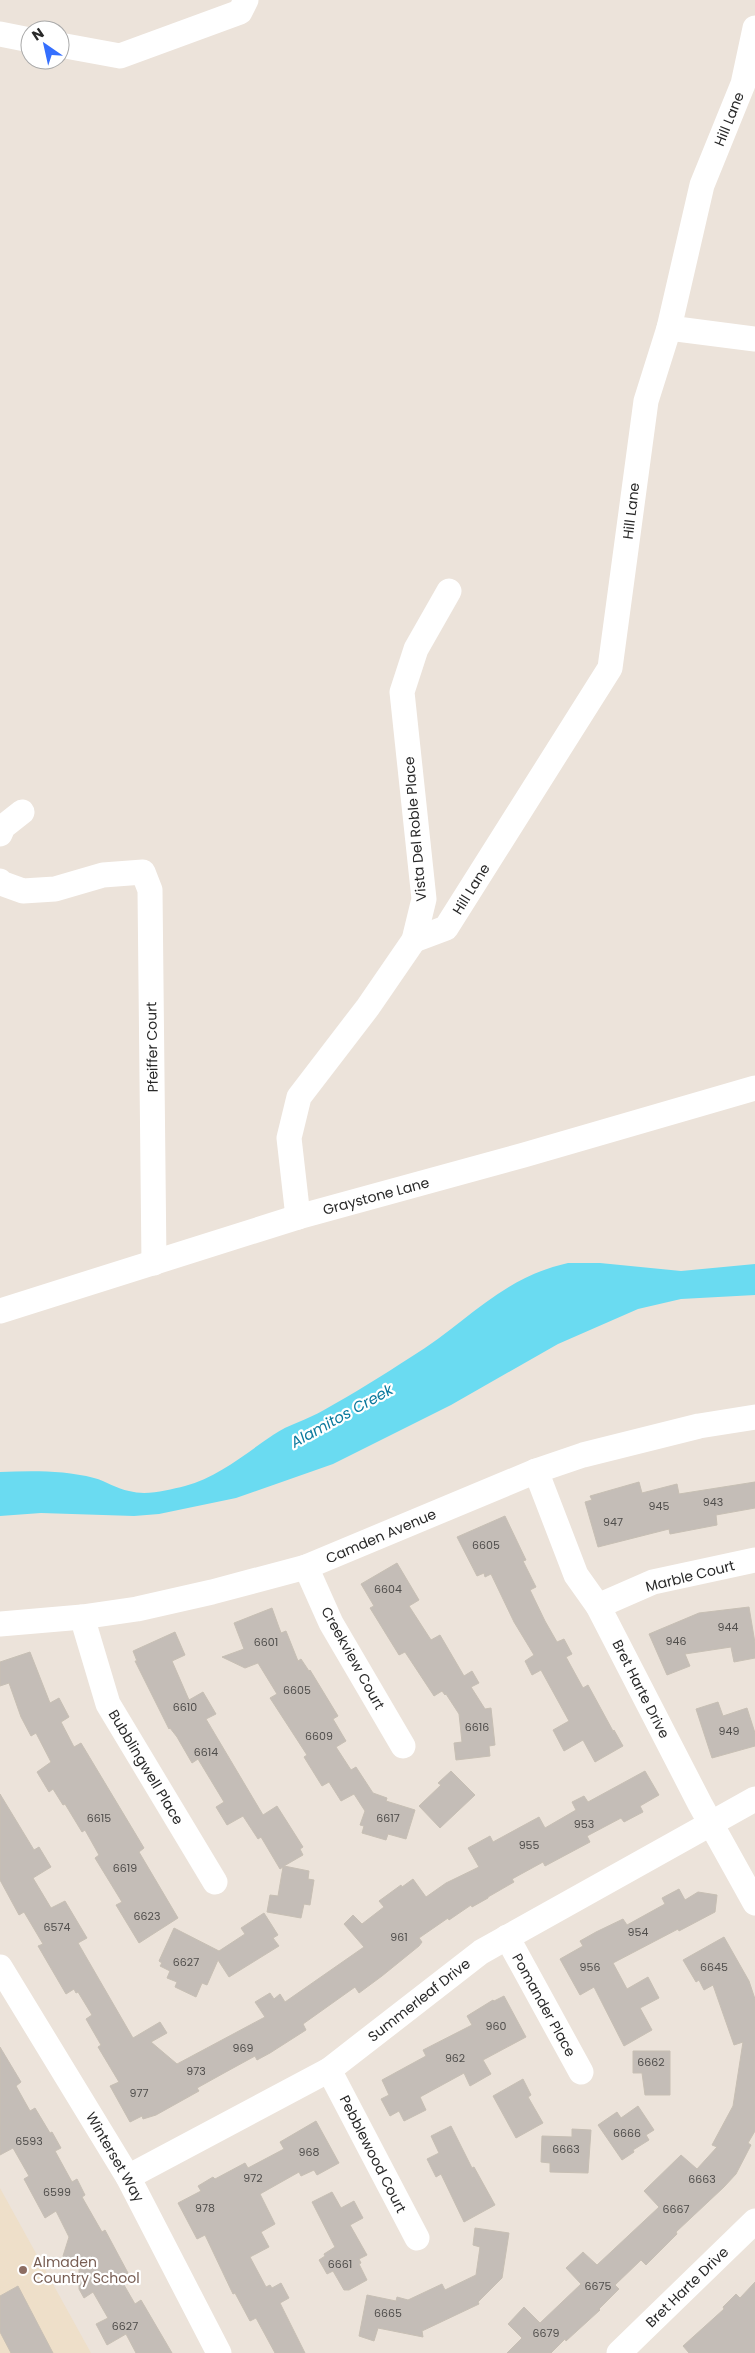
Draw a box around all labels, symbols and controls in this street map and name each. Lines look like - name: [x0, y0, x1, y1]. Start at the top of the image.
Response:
- north arrow: [20, 20, 70, 70]
- text: N: [28, 23, 48, 45]
- street label: Hill Lane: [709, 89, 749, 149]
- street label: Hill Lane: [618, 481, 644, 540]
- street label: Vista Del Roble Place: [399, 755, 431, 902]
- street label: Hill Lane: [447, 859, 495, 918]
- street label: Pfeiffer Court: [141, 1001, 163, 1093]
- street label: Graystone Lane: [321, 1172, 432, 1220]
- water label: Alamitos Creek: [286, 1378, 398, 1453]
- house number: 943: [703, 1494, 723, 1510]
- house number: 945: [649, 1498, 669, 1514]
- street label: Camden Avenue: [323, 1504, 440, 1568]
- house number: 947: [603, 1514, 623, 1530]
- house number: 6605: [472, 1537, 500, 1553]
- street label: Marble Court: [643, 1555, 737, 1597]
- house number: 6604: [374, 1581, 402, 1597]
- street label: Creekview Court: [316, 1603, 390, 1713]
- house number: 944: [718, 1619, 738, 1635]
- house number: 946: [666, 1633, 686, 1649]
- house number: 6601: [254, 1634, 278, 1650]
- street label: Bret Harte Drive: [608, 1636, 675, 1742]
- house number: 6605: [283, 1682, 311, 1698]
- house number: 6610: [173, 1699, 197, 1715]
- street label: Bubblingwell Place: [104, 1706, 188, 1828]
- house number: 6616: [465, 1719, 489, 1735]
- house number: 949: [719, 1723, 739, 1739]
- house number: 6609: [305, 1728, 333, 1744]
- house number: 6614: [194, 1744, 218, 1760]
- house number: 6615: [87, 1810, 111, 1826]
- house number: 6617: [376, 1810, 400, 1826]
- house number: 953: [574, 1816, 594, 1832]
- house number: 955: [519, 1837, 539, 1853]
- house number: 6619: [113, 1860, 137, 1876]
- house number: 6623: [134, 1908, 160, 1924]
- house number: 6574: [44, 1919, 70, 1935]
- house number: 954: [628, 1924, 648, 1940]
- house number: 961: [390, 1929, 408, 1945]
- street label: Pomander Place: [507, 1950, 581, 2061]
- street label: Summerleaf Drive: [364, 1953, 475, 2046]
- house number: 6627: [173, 1954, 199, 1970]
- house number: 956: [580, 1959, 600, 1975]
- house number: 6645: [700, 1959, 728, 1975]
- house number: 960: [486, 2018, 507, 2034]
- house number: 969: [233, 2040, 253, 2056]
- house number: 962: [445, 2050, 465, 2066]
- house number: 6662: [637, 2054, 665, 2070]
- house number: 973: [186, 2063, 206, 2079]
- house number: 977: [130, 2085, 148, 2101]
- street label: Pebblewood Court: [335, 2092, 411, 2216]
- street label: Winterset Way: [81, 2108, 149, 2206]
- house number: 6666: [613, 2125, 641, 2141]
- house number: 6593: [15, 2133, 43, 2149]
- house number: 6663: [552, 2141, 580, 2157]
- house number: 968: [299, 2144, 319, 2160]
- house number: 972: [243, 2170, 263, 2186]
- house number: 6663: [688, 2171, 716, 2187]
- house number: 6599: [43, 2184, 71, 2200]
- house number: 978: [195, 2200, 215, 2216]
- house number: 6667: [663, 2201, 689, 2217]
- street label: Bret Harte Drive: [641, 2242, 733, 2332]
- place label: Almaden Country School: [33, 2252, 140, 2288]
- house number: 6661: [328, 2256, 352, 2272]
- marker: Almaden Country School: [17, 2264, 29, 2276]
- house number: 6675: [585, 2278, 612, 2294]
- house number: 6665: [374, 2305, 402, 2321]
- house number: 6627: [112, 2318, 138, 2334]
- house number: 6679: [533, 2325, 560, 2341]

